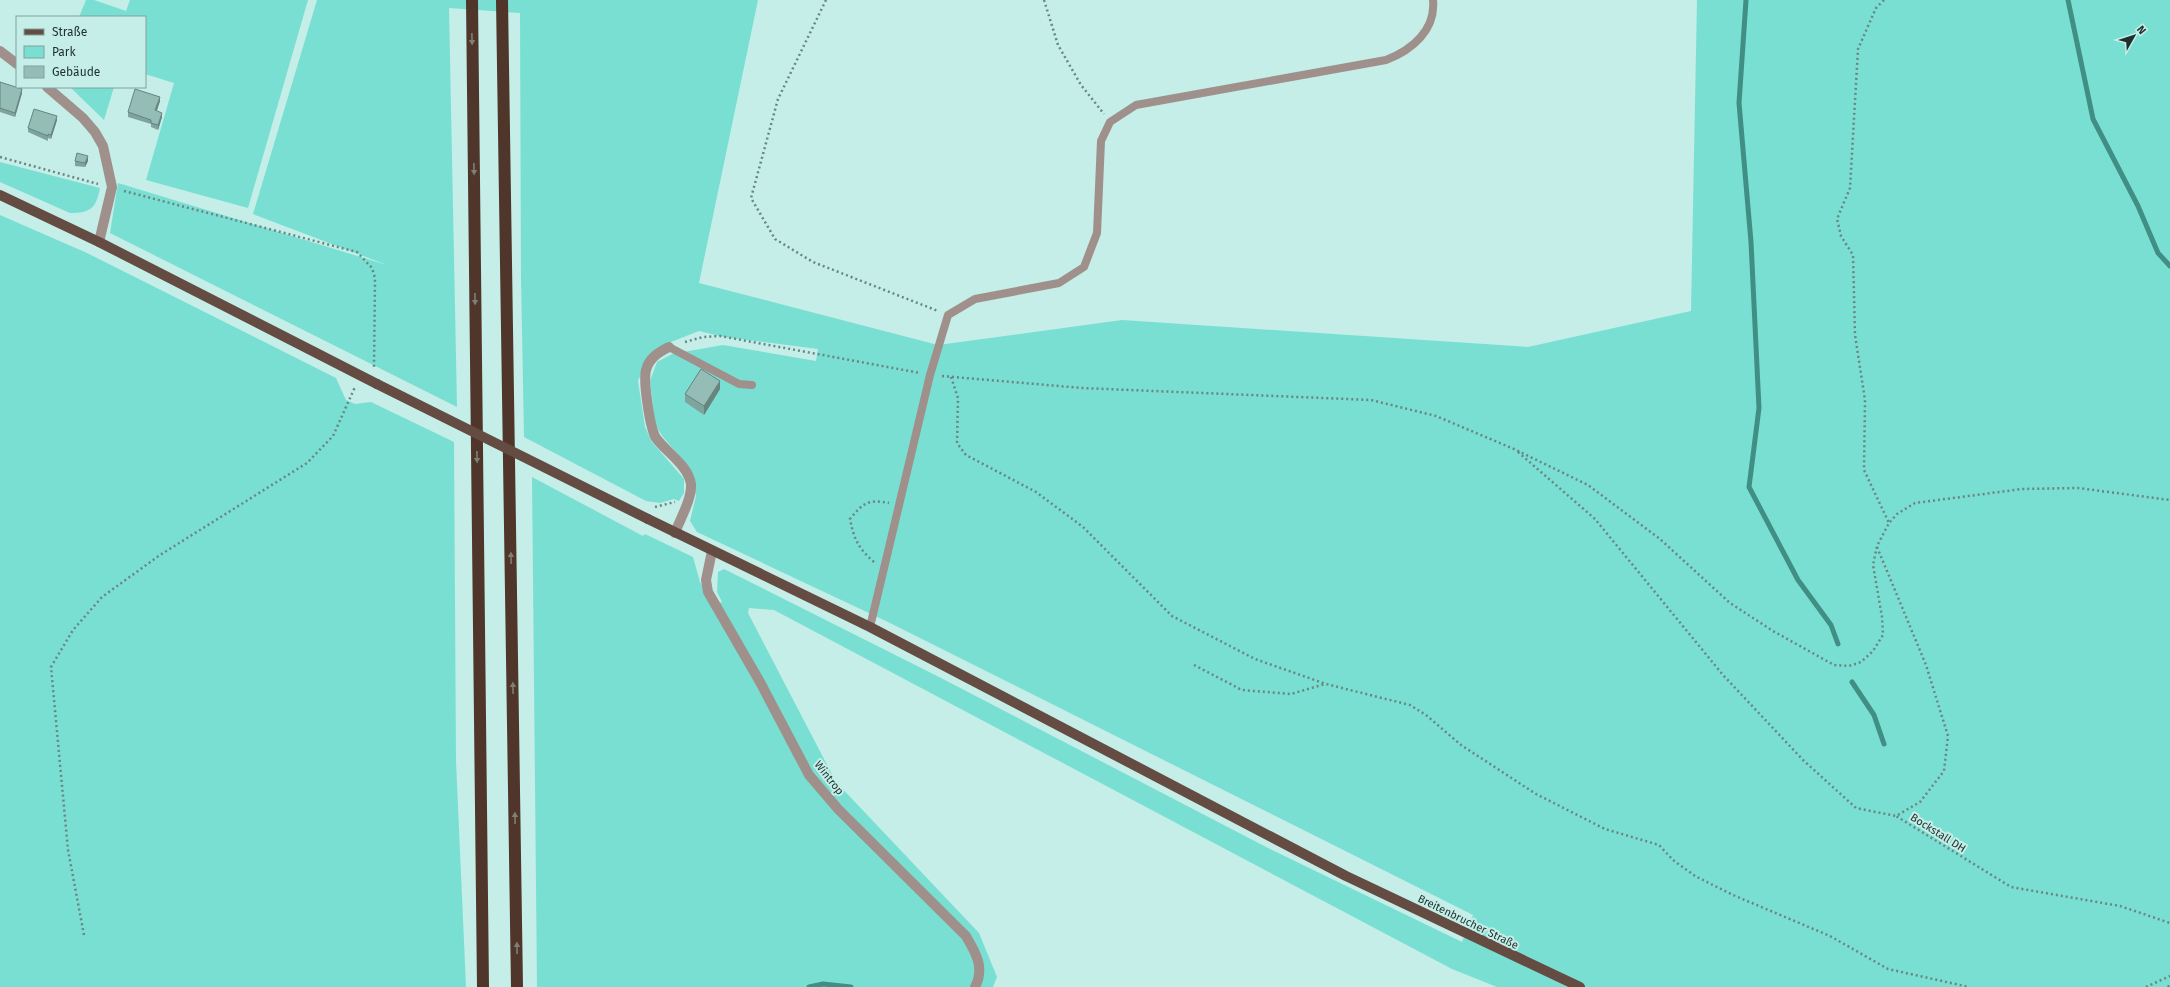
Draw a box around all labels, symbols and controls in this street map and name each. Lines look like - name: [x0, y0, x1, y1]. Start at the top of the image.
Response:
- legend: [16, 16, 146, 88]
- north arrow: [2114, 16, 2154, 56]
- text: N: [2134, 23, 2149, 37]
- text: Straße: [52, 25, 87, 39]
- one-way arrow: [469, 33, 475, 46]
- text: Park: [52, 45, 76, 59]
- text: Gebäude: [52, 65, 100, 79]
- one-way arrow: [471, 163, 477, 176]
- one-way arrow: [472, 293, 478, 306]
- one-way arrow: [474, 451, 480, 464]
- one-way arrow: [507, 552, 514, 564]
- one-way arrow: [510, 681, 516, 694]
- street label: Wintrop: [812, 758, 846, 798]
- one-way arrow: [512, 811, 518, 824]
- street label: Bockstall DH: [1908, 811, 1968, 855]
- street label: Breitenbrucher Straße: [1416, 892, 1520, 952]
- one-way arrow: [514, 941, 520, 954]

